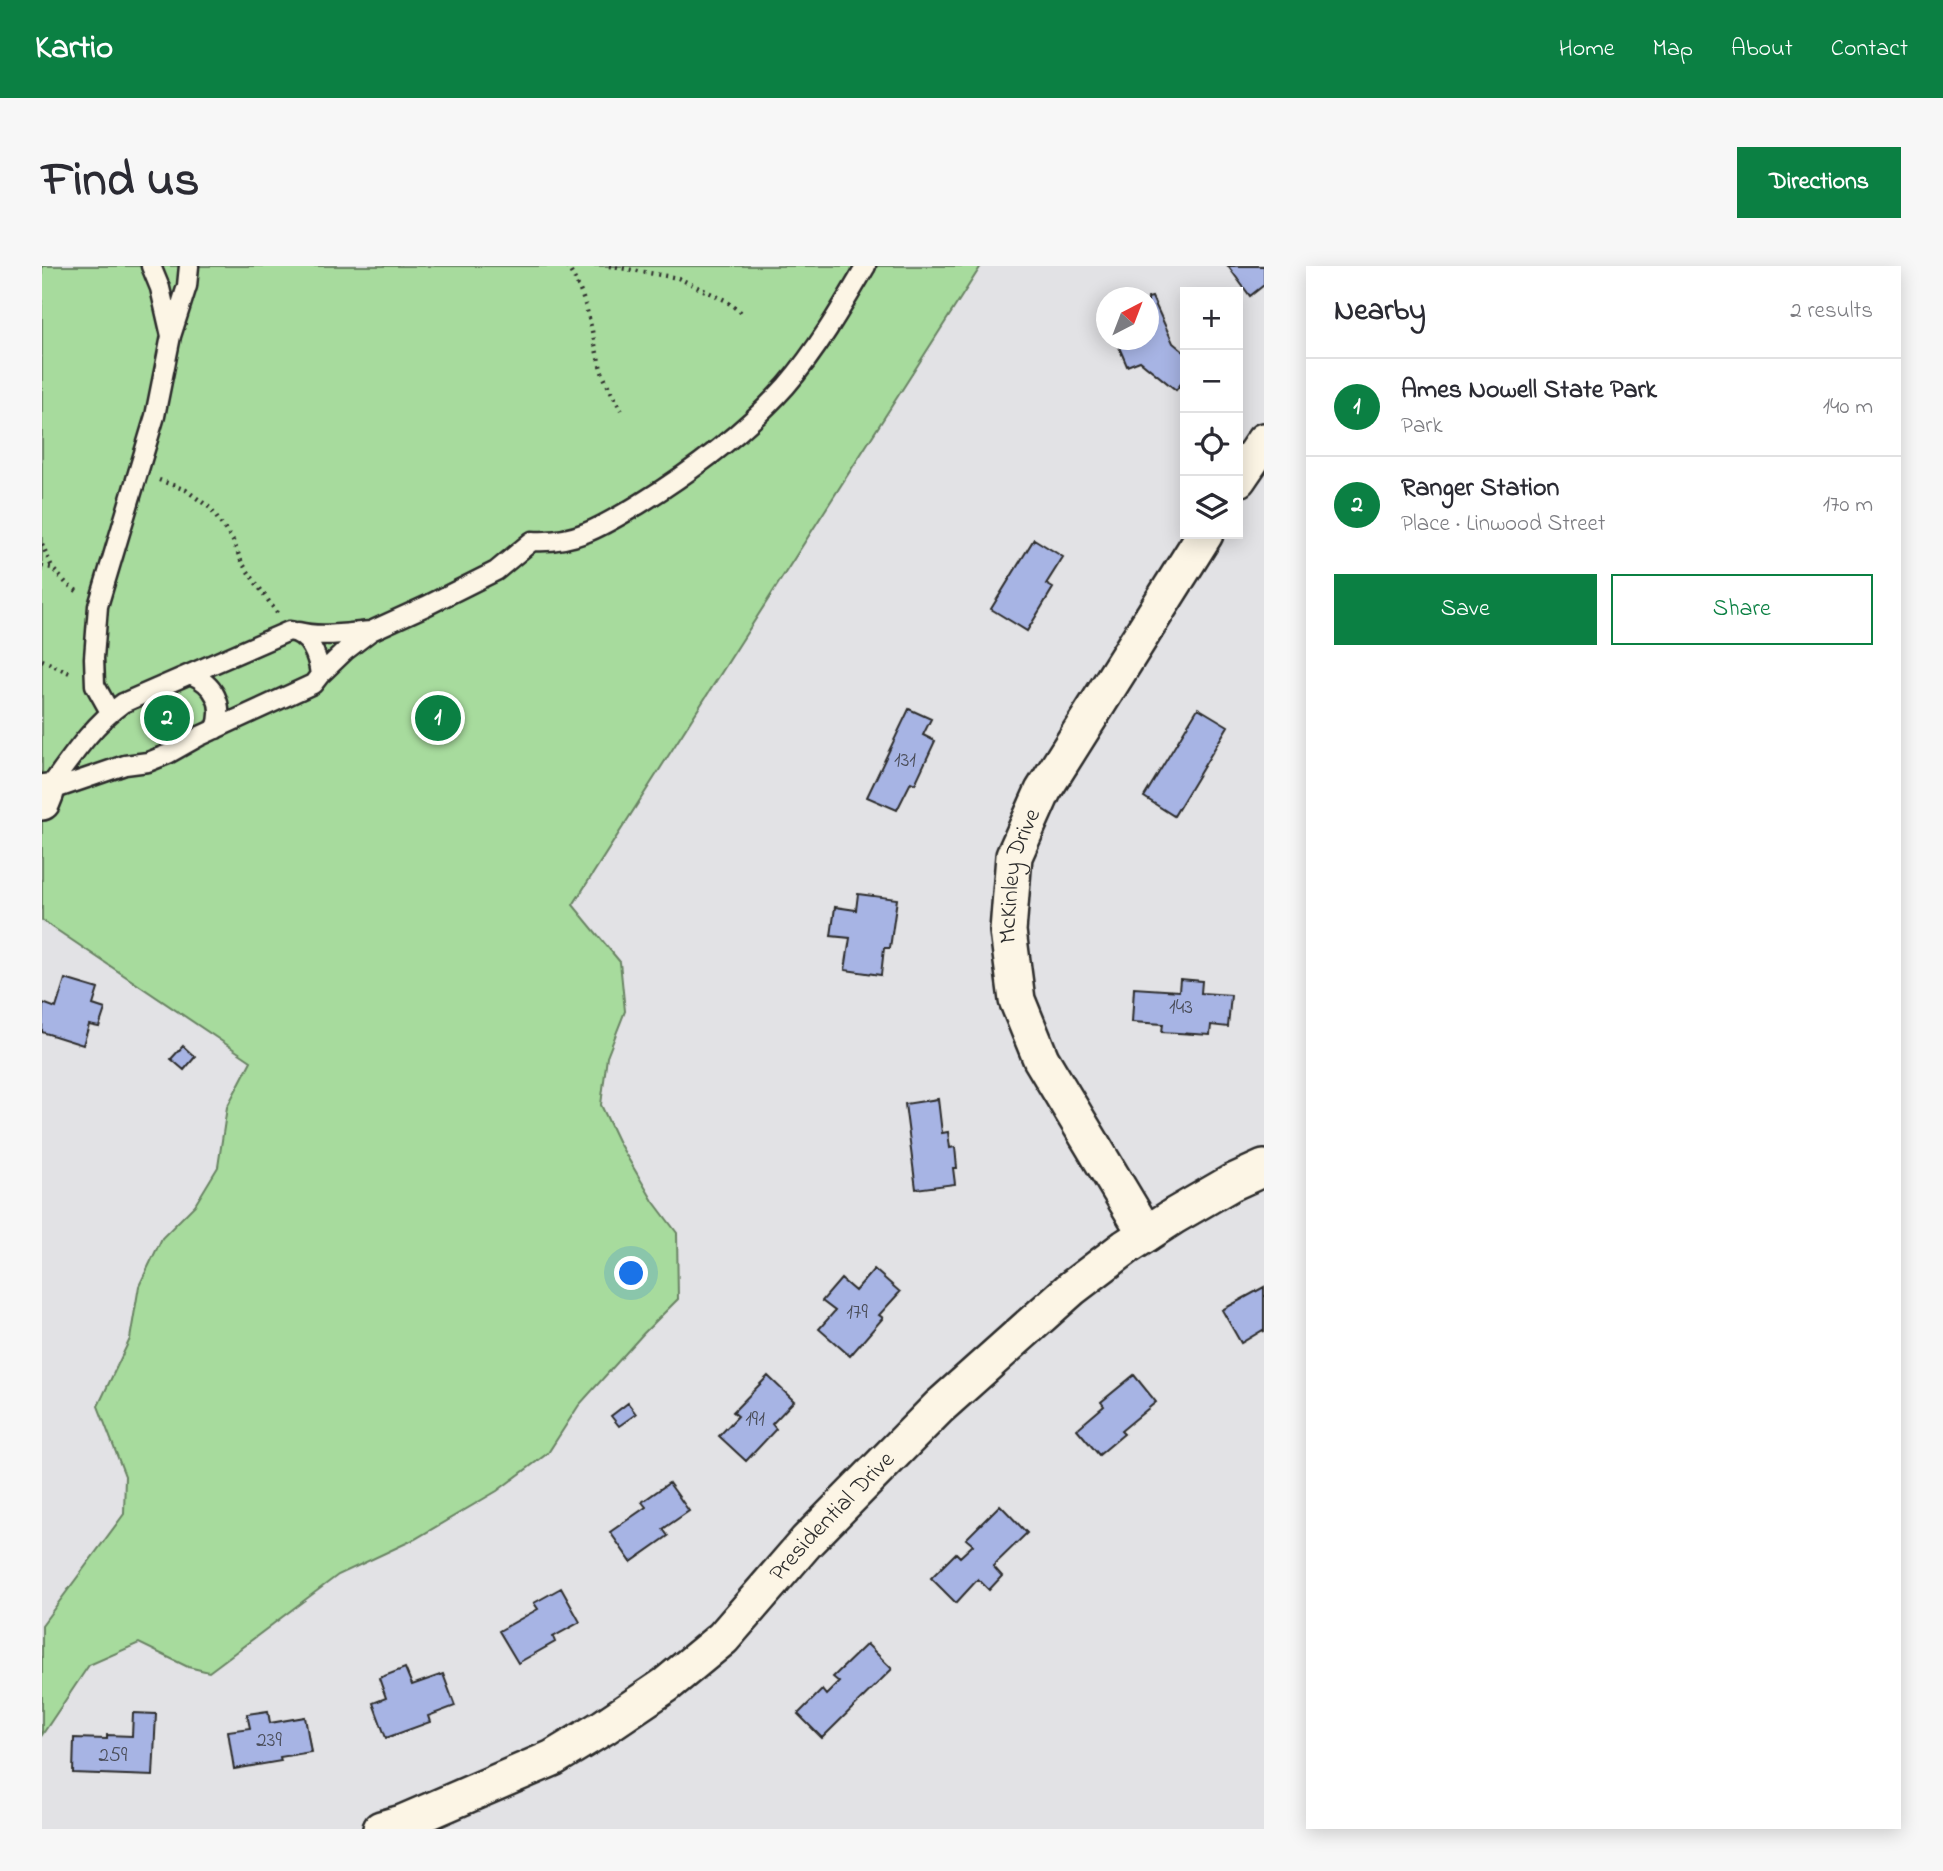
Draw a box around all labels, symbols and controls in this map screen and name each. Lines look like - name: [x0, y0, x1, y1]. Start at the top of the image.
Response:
- text: Kartio: [35, 25, 113, 73]
- text: Home: [1559, 32, 1615, 67]
- text: Map: [1653, 32, 1693, 67]
- text: About: [1731, 32, 1793, 67]
- text: Contact: [1831, 32, 1908, 67]
- text: Find us: [42, 146, 199, 218]
- button: Directions: [1737, 147, 1901, 218]
- north arrow: [1096, 287, 1159, 350]
- map controls: [1180, 287, 1243, 539]
- button: +: [1180, 287, 1243, 350]
- text: Nearby: [1334, 290, 1426, 334]
- text: 2 results: [1790, 295, 1873, 328]
- button: −: [1180, 350, 1243, 413]
- text: Ames Nowell State Park: [1401, 372, 1657, 410]
- text: 1: [1353, 391, 1361, 424]
- text: 140 m: [1823, 391, 1873, 424]
- text: Park: [1401, 410, 1443, 443]
- button: locate: [1180, 413, 1243, 476]
- text: Ranger Station: [1401, 470, 1559, 508]
- button: layers: [1180, 476, 1243, 539]
- text: 2: [1351, 489, 1363, 522]
- text: 170 m: [1823, 489, 1873, 522]
- text: Place · Linwood Street: [1401, 508, 1606, 541]
- button: Save: [1334, 574, 1597, 645]
- button: Share: [1611, 574, 1873, 645]
- pin: 2: [144, 692, 190, 744]
- pin: 1: [415, 692, 461, 744]
- house number: 131: [894, 746, 916, 776]
- street label: McKinley Drive: [990, 803, 1050, 945]
- house number: 143: [1169, 993, 1193, 1023]
- your location: [614, 1256, 648, 1290]
- house number: 179: [846, 1298, 869, 1328]
- house number: 191: [745, 1405, 765, 1435]
- street label: Presidential Drive: [761, 1443, 903, 1590]
- house number: 239: [256, 1726, 282, 1756]
- house number: 259: [99, 1741, 128, 1771]

